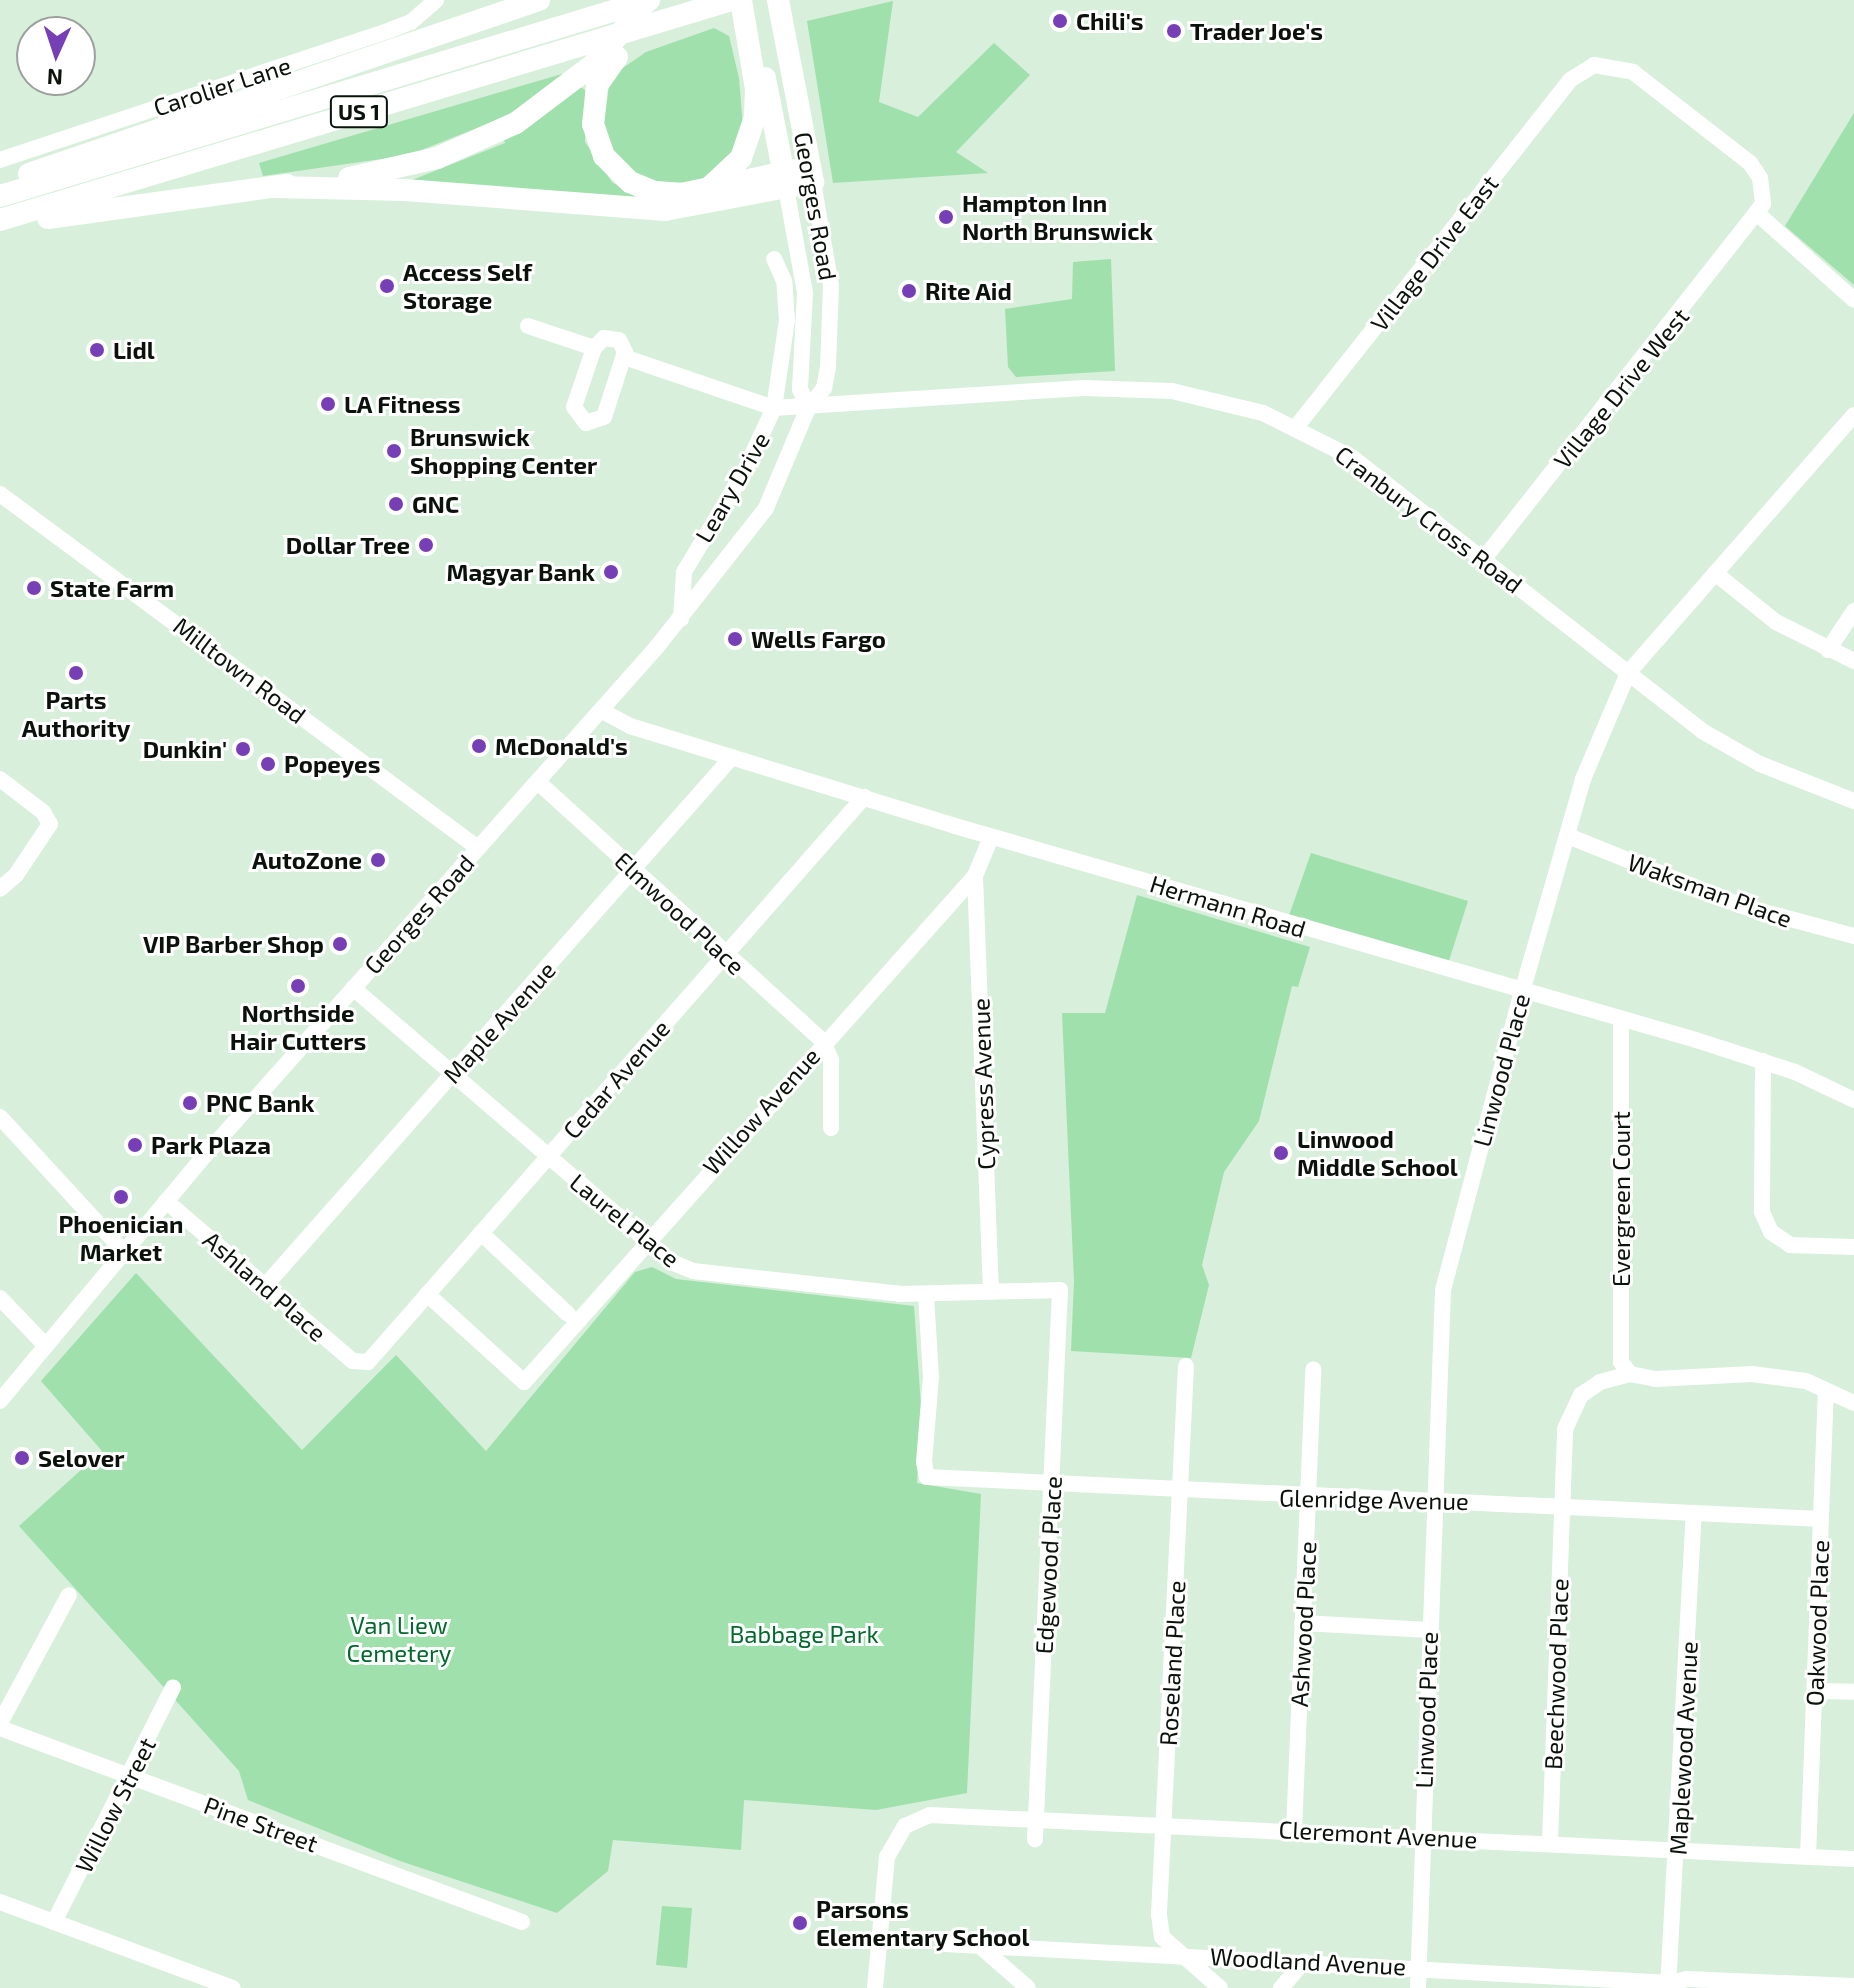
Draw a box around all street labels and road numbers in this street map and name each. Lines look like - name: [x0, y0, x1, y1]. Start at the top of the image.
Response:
- street label: Carolier Lane: [150, 50, 294, 122]
- road number: US 1: [329, 94, 389, 130]
- street label: Georges Road: [789, 130, 843, 282]
- street label: Village Drive East: [1364, 169, 1504, 337]
- street label: Village Drive West: [1547, 302, 1695, 474]
- street label: Leary Drive: [689, 427, 775, 547]
- street label: Cranbury Cross Road: [1330, 439, 1528, 599]
- street label: Milltown Road: [168, 611, 312, 729]
- street label: Elmwood Place: [609, 846, 751, 980]
- street label: Waksman Place: [1624, 847, 1796, 933]
- street label: Georges Road: [358, 849, 480, 979]
- street label: Hermann Road: [1147, 869, 1309, 943]
- street label: Maple Avenue: [437, 955, 561, 1089]
- street label: Linwood Place: [1467, 990, 1535, 1150]
- street label: Cypress Avenue: [966, 997, 1000, 1171]
- street label: Cedar Avenue: [556, 1013, 676, 1145]
- street label: Willow Avenue: [696, 1041, 826, 1181]
- street label: Evergreen Court: [1607, 1111, 1635, 1287]
- street label: Laurel Place: [564, 1167, 686, 1273]
- street label: Ashland Place: [198, 1225, 332, 1347]
- street label: Edgewood Place: [1029, 1475, 1067, 1655]
- street label: Glenridge Avenue: [1279, 1483, 1469, 1515]
- street label: Oakwood Place: [1800, 1539, 1834, 1707]
- street label: Ashwood Place: [1284, 1540, 1322, 1708]
- street label: Beechwood Place: [1538, 1578, 1574, 1770]
- street label: Roseland Place: [1153, 1580, 1191, 1746]
- street label: Linwood Place: [1409, 1631, 1443, 1789]
- street label: Maplewood Avenue: [1663, 1640, 1703, 1856]
- street label: Willow Street: [68, 1732, 162, 1878]
- street label: Pine Street: [200, 1790, 322, 1858]
- street label: Cleremont Avenue: [1278, 1814, 1478, 1854]
- street label: Woodland Avenue: [1209, 1941, 1407, 1981]

